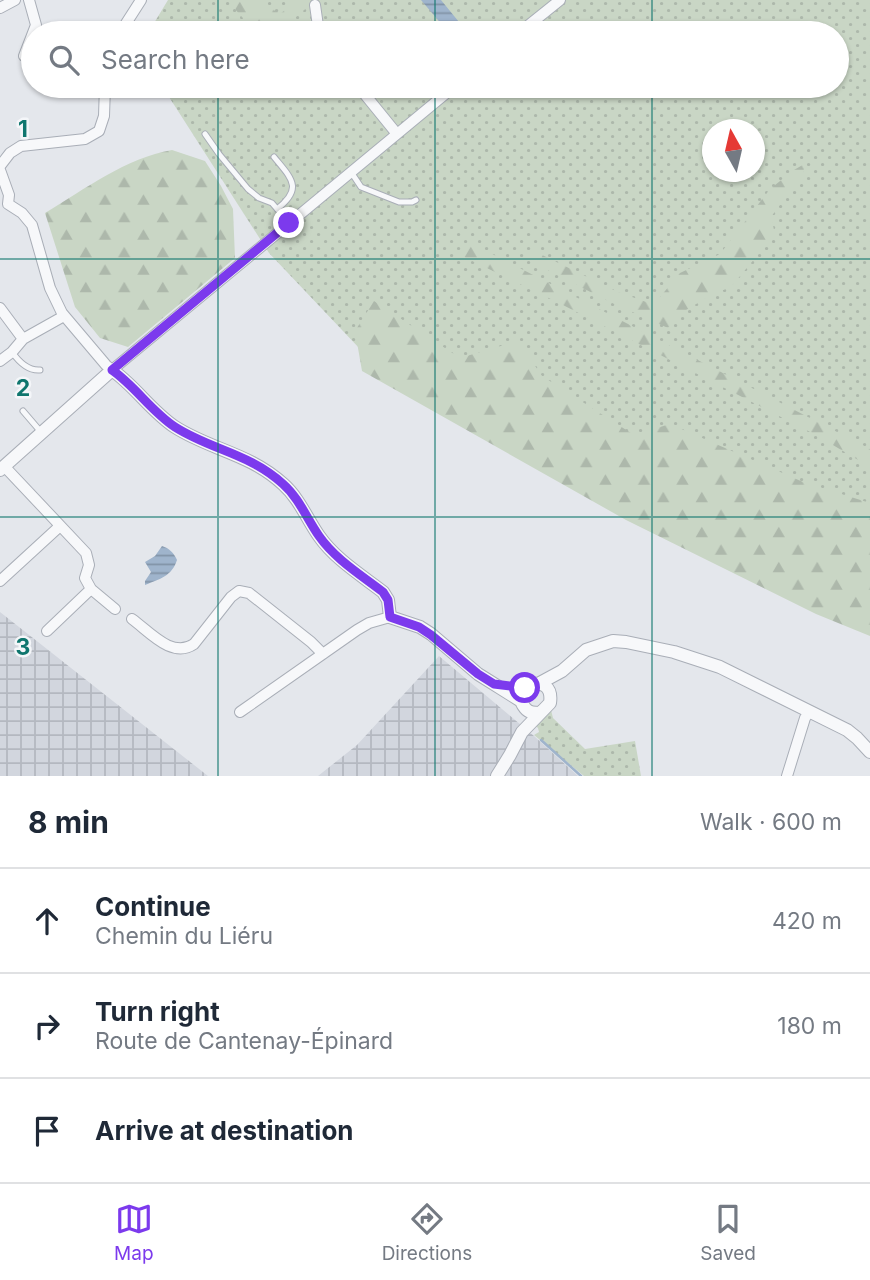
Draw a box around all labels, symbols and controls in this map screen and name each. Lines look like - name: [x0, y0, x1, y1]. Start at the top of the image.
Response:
- search box: [21, 21, 849, 98]
- icon: search: [45, 41, 83, 79]
- text: Search here: [101, 44, 250, 75]
- text: 1: [18, 115, 28, 143]
- north arrow: [702, 119, 765, 182]
- route end: [273, 207, 304, 238]
- text: 2: [16, 374, 30, 402]
- text: 3: [16, 633, 30, 661]
- route start: [509, 672, 540, 703]
- text: 8 min: [28, 804, 109, 840]
- text: Walk · 600 m: [700, 808, 842, 836]
- text: Continue: [95, 891, 211, 922]
- icon: ahead: [28, 902, 66, 940]
- text: 420 m: [772, 907, 842, 935]
- text: Chemin du Liéru: [95, 922, 273, 950]
- text: Turn right: [95, 996, 220, 1027]
- icon: right: [28, 1007, 66, 1045]
- text: 180 m: [777, 1012, 842, 1040]
- text: Route de Cantenay-Épinard: [95, 1027, 393, 1055]
- icon: arrive: [28, 1112, 66, 1150]
- text: Arrive at destination: [95, 1115, 354, 1146]
- tab: Map: [114, 1200, 154, 1265]
- tab: Directions: [382, 1200, 472, 1265]
- tab: Saved: [700, 1200, 756, 1265]

